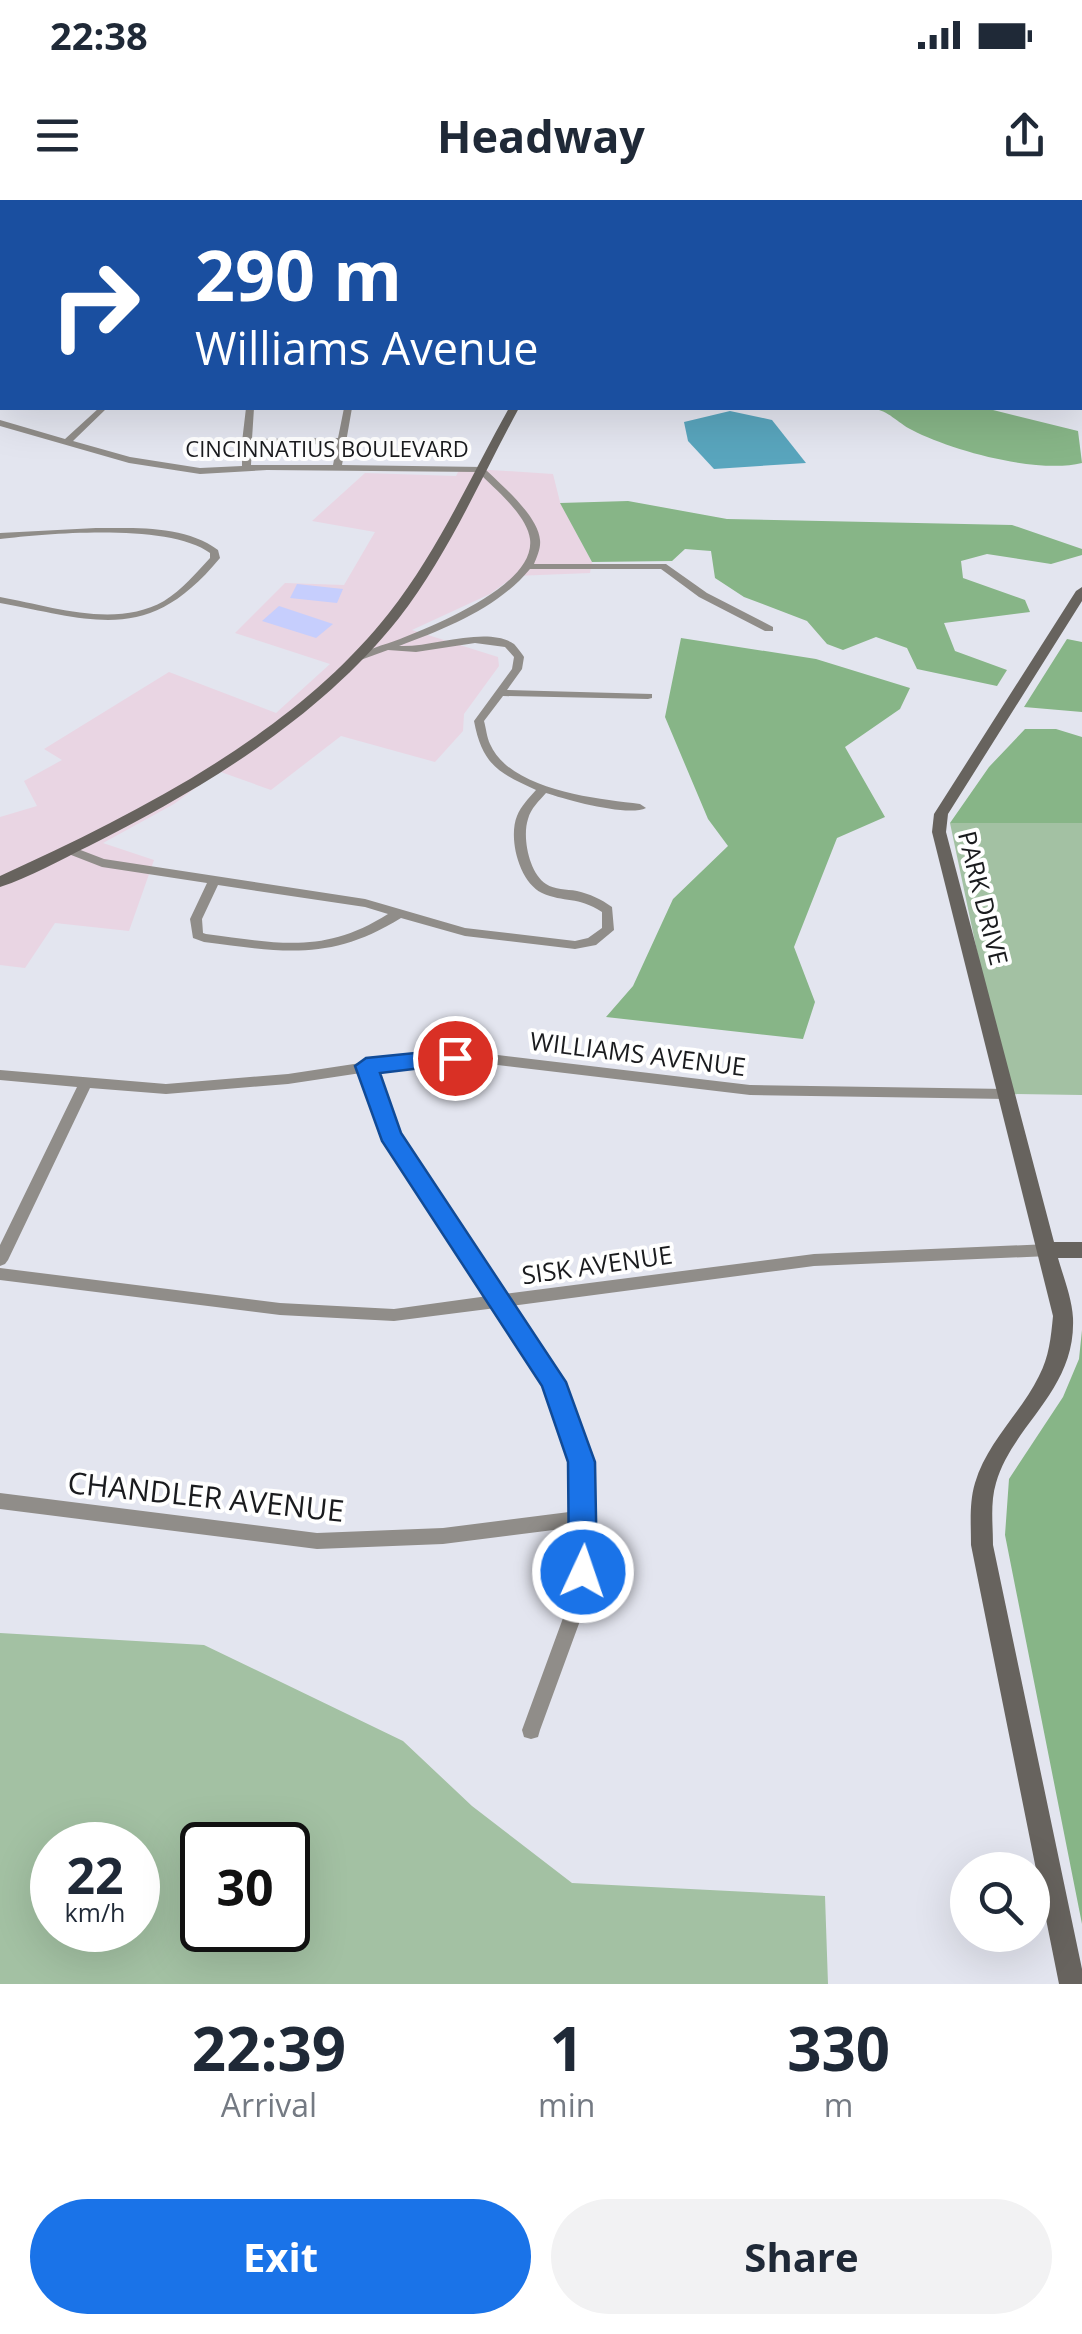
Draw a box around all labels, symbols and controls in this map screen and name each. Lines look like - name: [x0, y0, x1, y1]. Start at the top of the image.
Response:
- text: 22:38: [50, 9, 148, 61]
- text: Headway: [437, 105, 645, 166]
- icon: menu: [30, 108, 85, 163]
- icon: share: [997, 108, 1052, 163]
- text: 290 m: [195, 226, 402, 322]
- icon: right: [30, 240, 160, 370]
- text: Williams Avenue: [195, 317, 538, 378]
- street label: CINCINNATIUS BOULEVARD: [185, 433, 469, 463]
- street label: PARK DRIVE: [951, 827, 1017, 969]
- pin: [413, 1016, 498, 1101]
- street label: WILLIAMS AVENUE: [528, 1023, 748, 1083]
- icon: arrive: [428, 1031, 483, 1086]
- street label: SISK AVENUE: [519, 1237, 675, 1291]
- street label: CHANDLER AVENUE: [66, 1461, 346, 1531]
- position arrow: [531, 1520, 635, 1624]
- speed limit sign: 30: [180, 1822, 310, 1952]
- text: 22: [66, 1841, 124, 1909]
- map controls: [950, 1852, 1050, 1952]
- button: search: [950, 1852, 1050, 1952]
- text: km/h: [65, 1895, 125, 1929]
- text: 22:39: [192, 2007, 346, 2089]
- text: 1: [550, 2007, 584, 2089]
- text: 330: [787, 2007, 890, 2089]
- text: Arrival: [221, 2083, 317, 2126]
- text: min: [538, 2083, 595, 2126]
- text: m: [824, 2083, 853, 2126]
- button: Exit: [30, 2199, 531, 2314]
- button: Share: [551, 2199, 1052, 2314]

